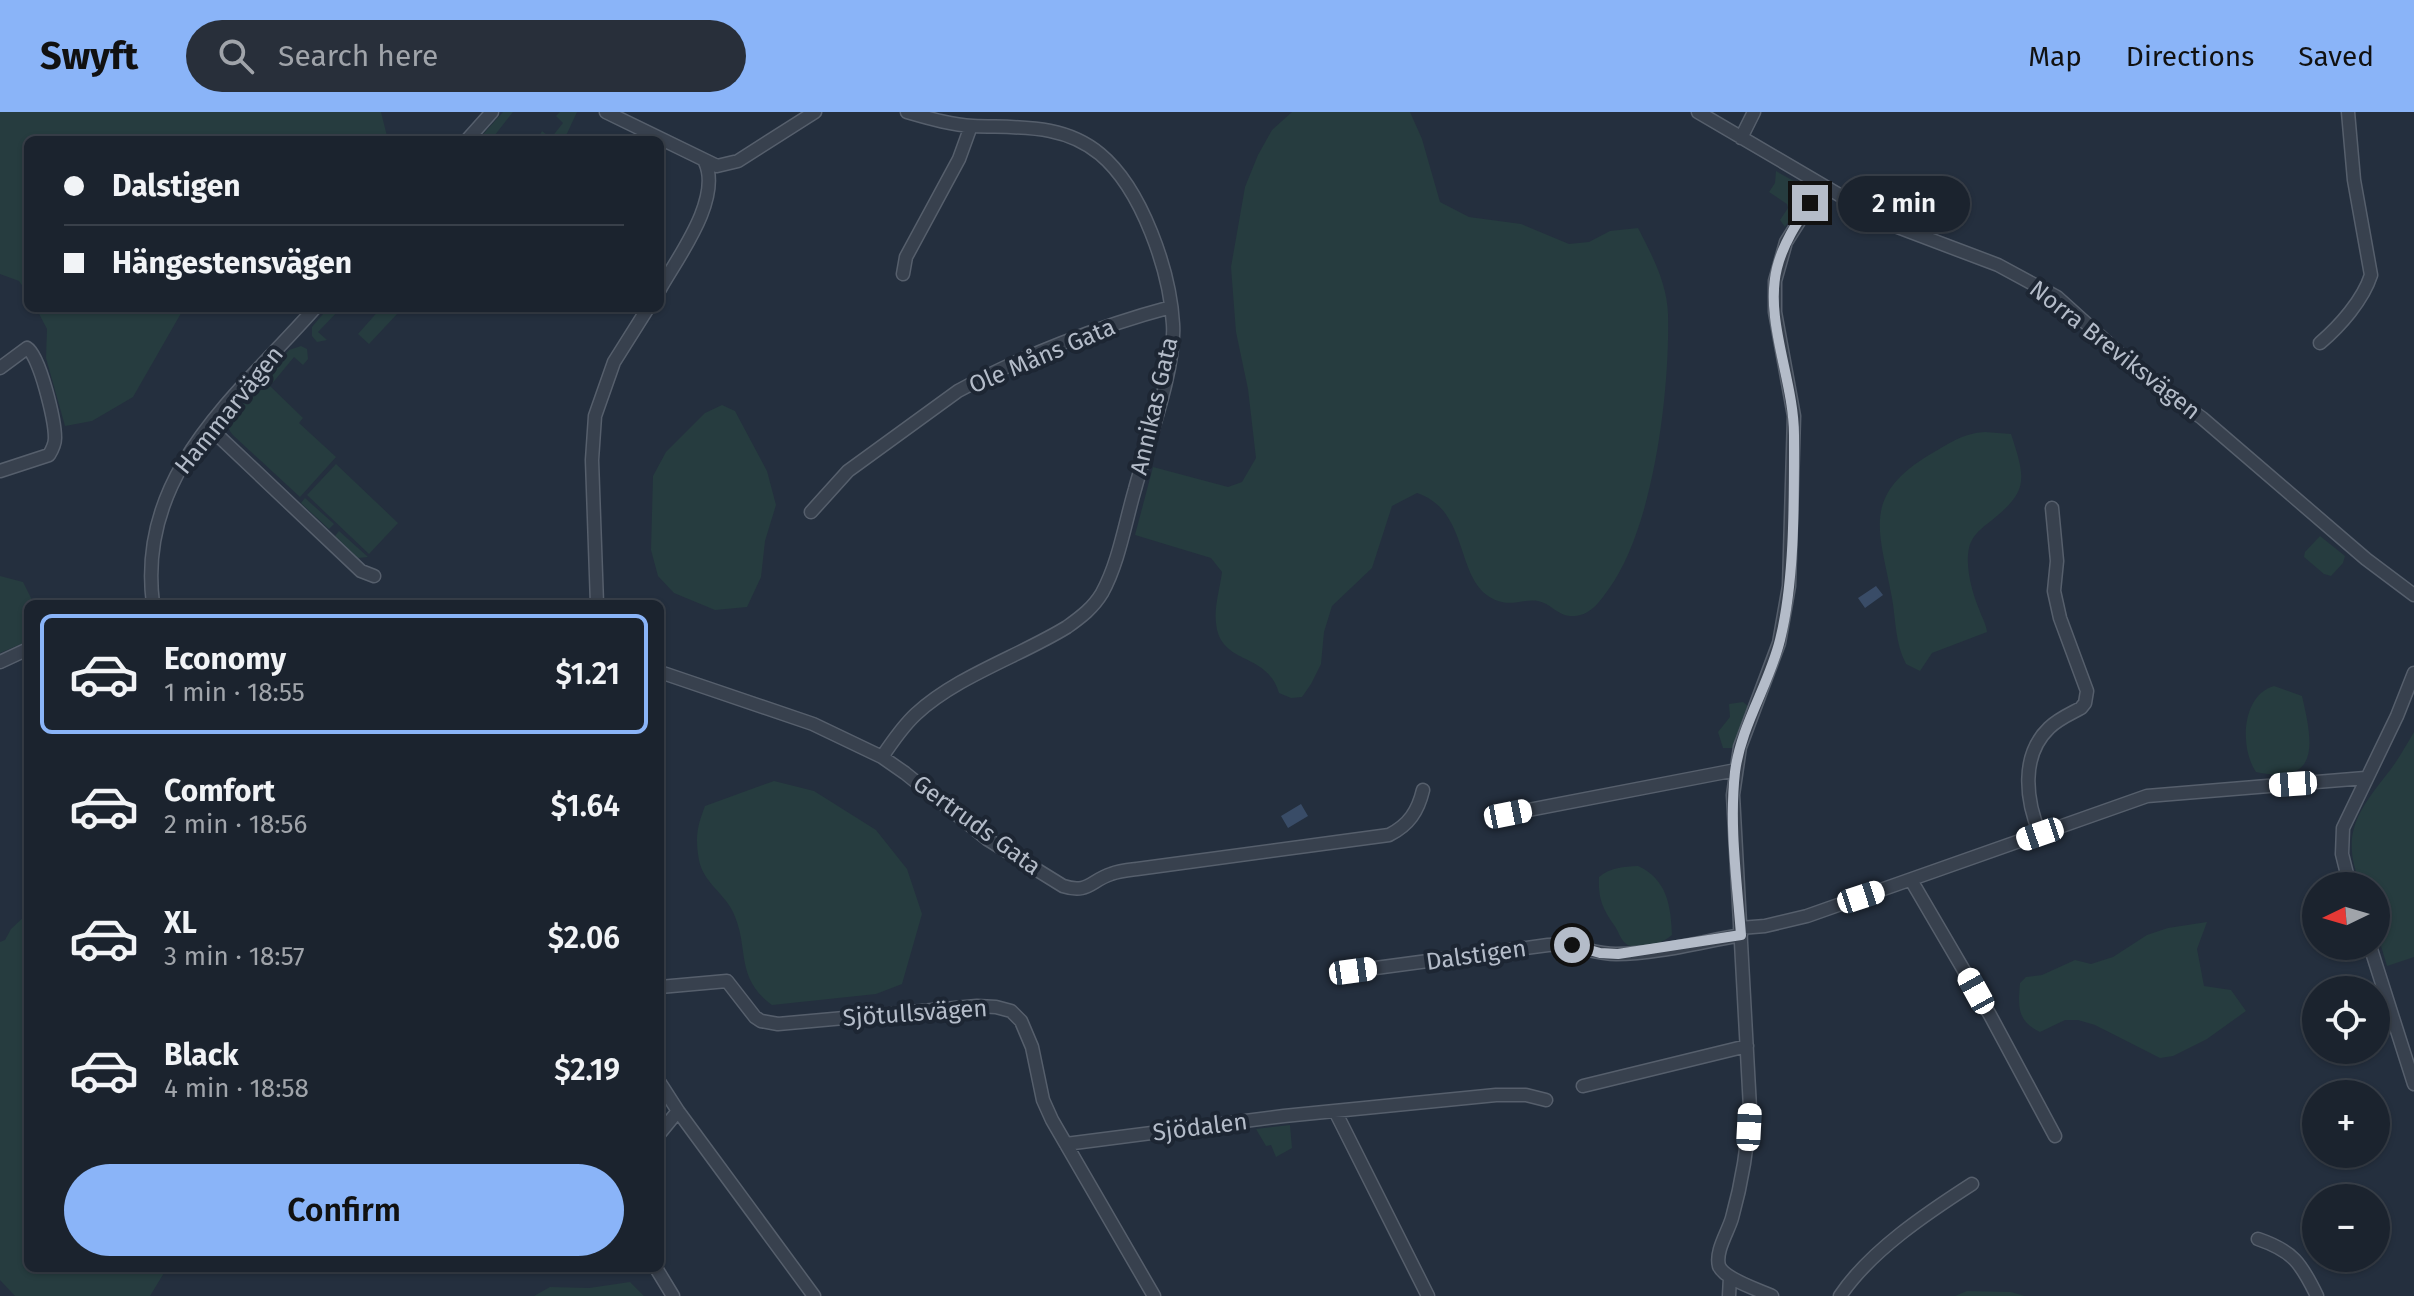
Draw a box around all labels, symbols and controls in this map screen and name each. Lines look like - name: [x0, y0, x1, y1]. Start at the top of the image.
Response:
- search box: [186, 20, 746, 92]
- text: Swyft: [40, 33, 138, 79]
- icon: search: [214, 34, 258, 78]
- text: Search here: [278, 38, 438, 74]
- text: Map: [2028, 40, 2082, 73]
- text: Directions: [2126, 40, 2254, 73]
- text: Saved: [2298, 40, 2374, 73]
- text: Dalstigen: [112, 168, 241, 204]
- callout: 2 min: [1838, 175, 1970, 231]
- route end: [1792, 185, 1828, 221]
- text: 2 min: [1872, 188, 1936, 219]
- text: Hängestensvägen: [112, 245, 352, 281]
- street label: Norra Breviksvägen: [2024, 275, 2206, 425]
- street label: Ole Måns Gata: [965, 313, 1119, 399]
- street label: Annikas Gata: [1125, 334, 1183, 478]
- street label: Hammarvägen: [169, 340, 289, 480]
- icon: car: [68, 638, 140, 710]
- text: Economy: [164, 641, 286, 677]
- text: $1.21: [555, 656, 620, 692]
- text: 1 min · 18:55: [164, 677, 305, 708]
- street label: Gertruds Gata: [908, 769, 1046, 881]
- icon: car: [68, 770, 140, 842]
- car: [2268, 770, 2318, 798]
- text: Comfort: [164, 773, 275, 809]
- text: $1.64: [551, 788, 620, 824]
- car: [1482, 798, 1534, 830]
- text: 2 min · 18:56: [164, 809, 307, 840]
- car: [2013, 815, 2067, 853]
- north arrow: [2302, 872, 2390, 960]
- map controls: [2302, 872, 2390, 1272]
- car: [1834, 878, 1888, 916]
- icon: car: [68, 902, 140, 974]
- text: XL: [164, 905, 197, 941]
- text: $2.06: [548, 920, 620, 956]
- route start: [1554, 927, 1590, 963]
- street label: Dalstigen: [1424, 934, 1528, 976]
- text: 3 min · 18:57: [164, 941, 305, 972]
- car: [1328, 956, 1378, 986]
- car: [1954, 964, 1998, 1018]
- button: locate: [2302, 976, 2390, 1064]
- street label: Sjötullsvägen: [842, 994, 988, 1032]
- icon: car: [68, 1034, 140, 1106]
- text: Black: [164, 1037, 239, 1073]
- text: $2.19: [554, 1052, 620, 1088]
- text: 4 min · 18:58: [164, 1073, 309, 1104]
- button: +: [2302, 1080, 2390, 1168]
- car: [1736, 1102, 1762, 1152]
- street label: Sjödalen: [1151, 1107, 1249, 1147]
- button: Confirm: [64, 1164, 624, 1256]
- button: −: [2302, 1184, 2390, 1272]

